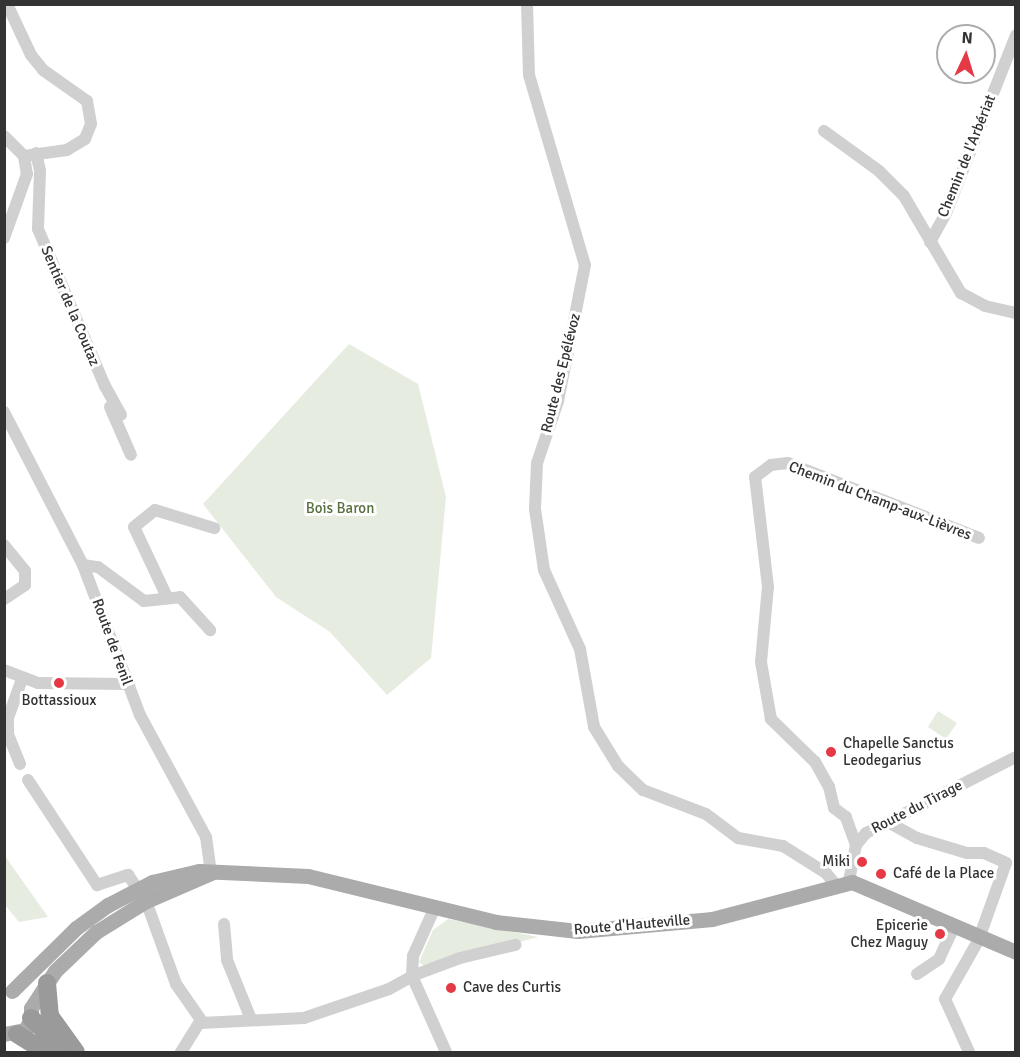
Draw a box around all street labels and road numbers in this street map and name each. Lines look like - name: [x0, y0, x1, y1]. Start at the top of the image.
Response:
- street label: Chemin de l'Arbériat: [934, 92, 1000, 220]
- street label: Sentier de la Coutaz: [37, 243, 103, 369]
- street label: Route des Epélévoz: [537, 311, 585, 435]
- street label: Chemin du Champ-aux-Lièvres: [786, 458, 974, 544]
- street label: Route de Fenil: [88, 596, 136, 688]
- street label: Route du Tirage: [868, 776, 966, 838]
- street label: Route d'Hauteville: [573, 911, 691, 939]

